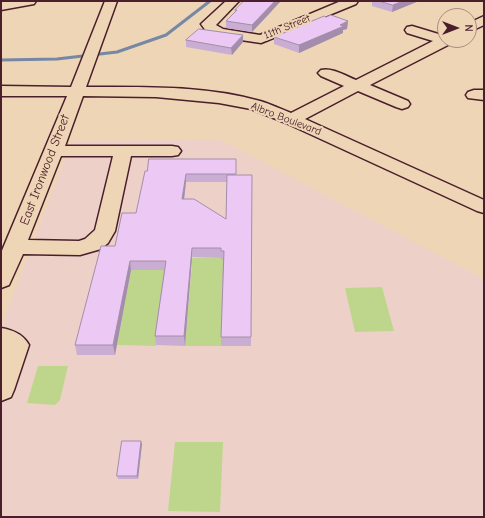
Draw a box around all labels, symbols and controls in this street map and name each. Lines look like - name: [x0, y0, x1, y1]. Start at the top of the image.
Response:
- north arrow: [437, 8, 477, 48]
- street label: 11th Street: [262, 12, 312, 42]
- text: N: [462, 24, 475, 32]
- street label: Albro Boulevard: [249, 99, 323, 139]
- street label: East Ironwood Street: [17, 112, 73, 228]

